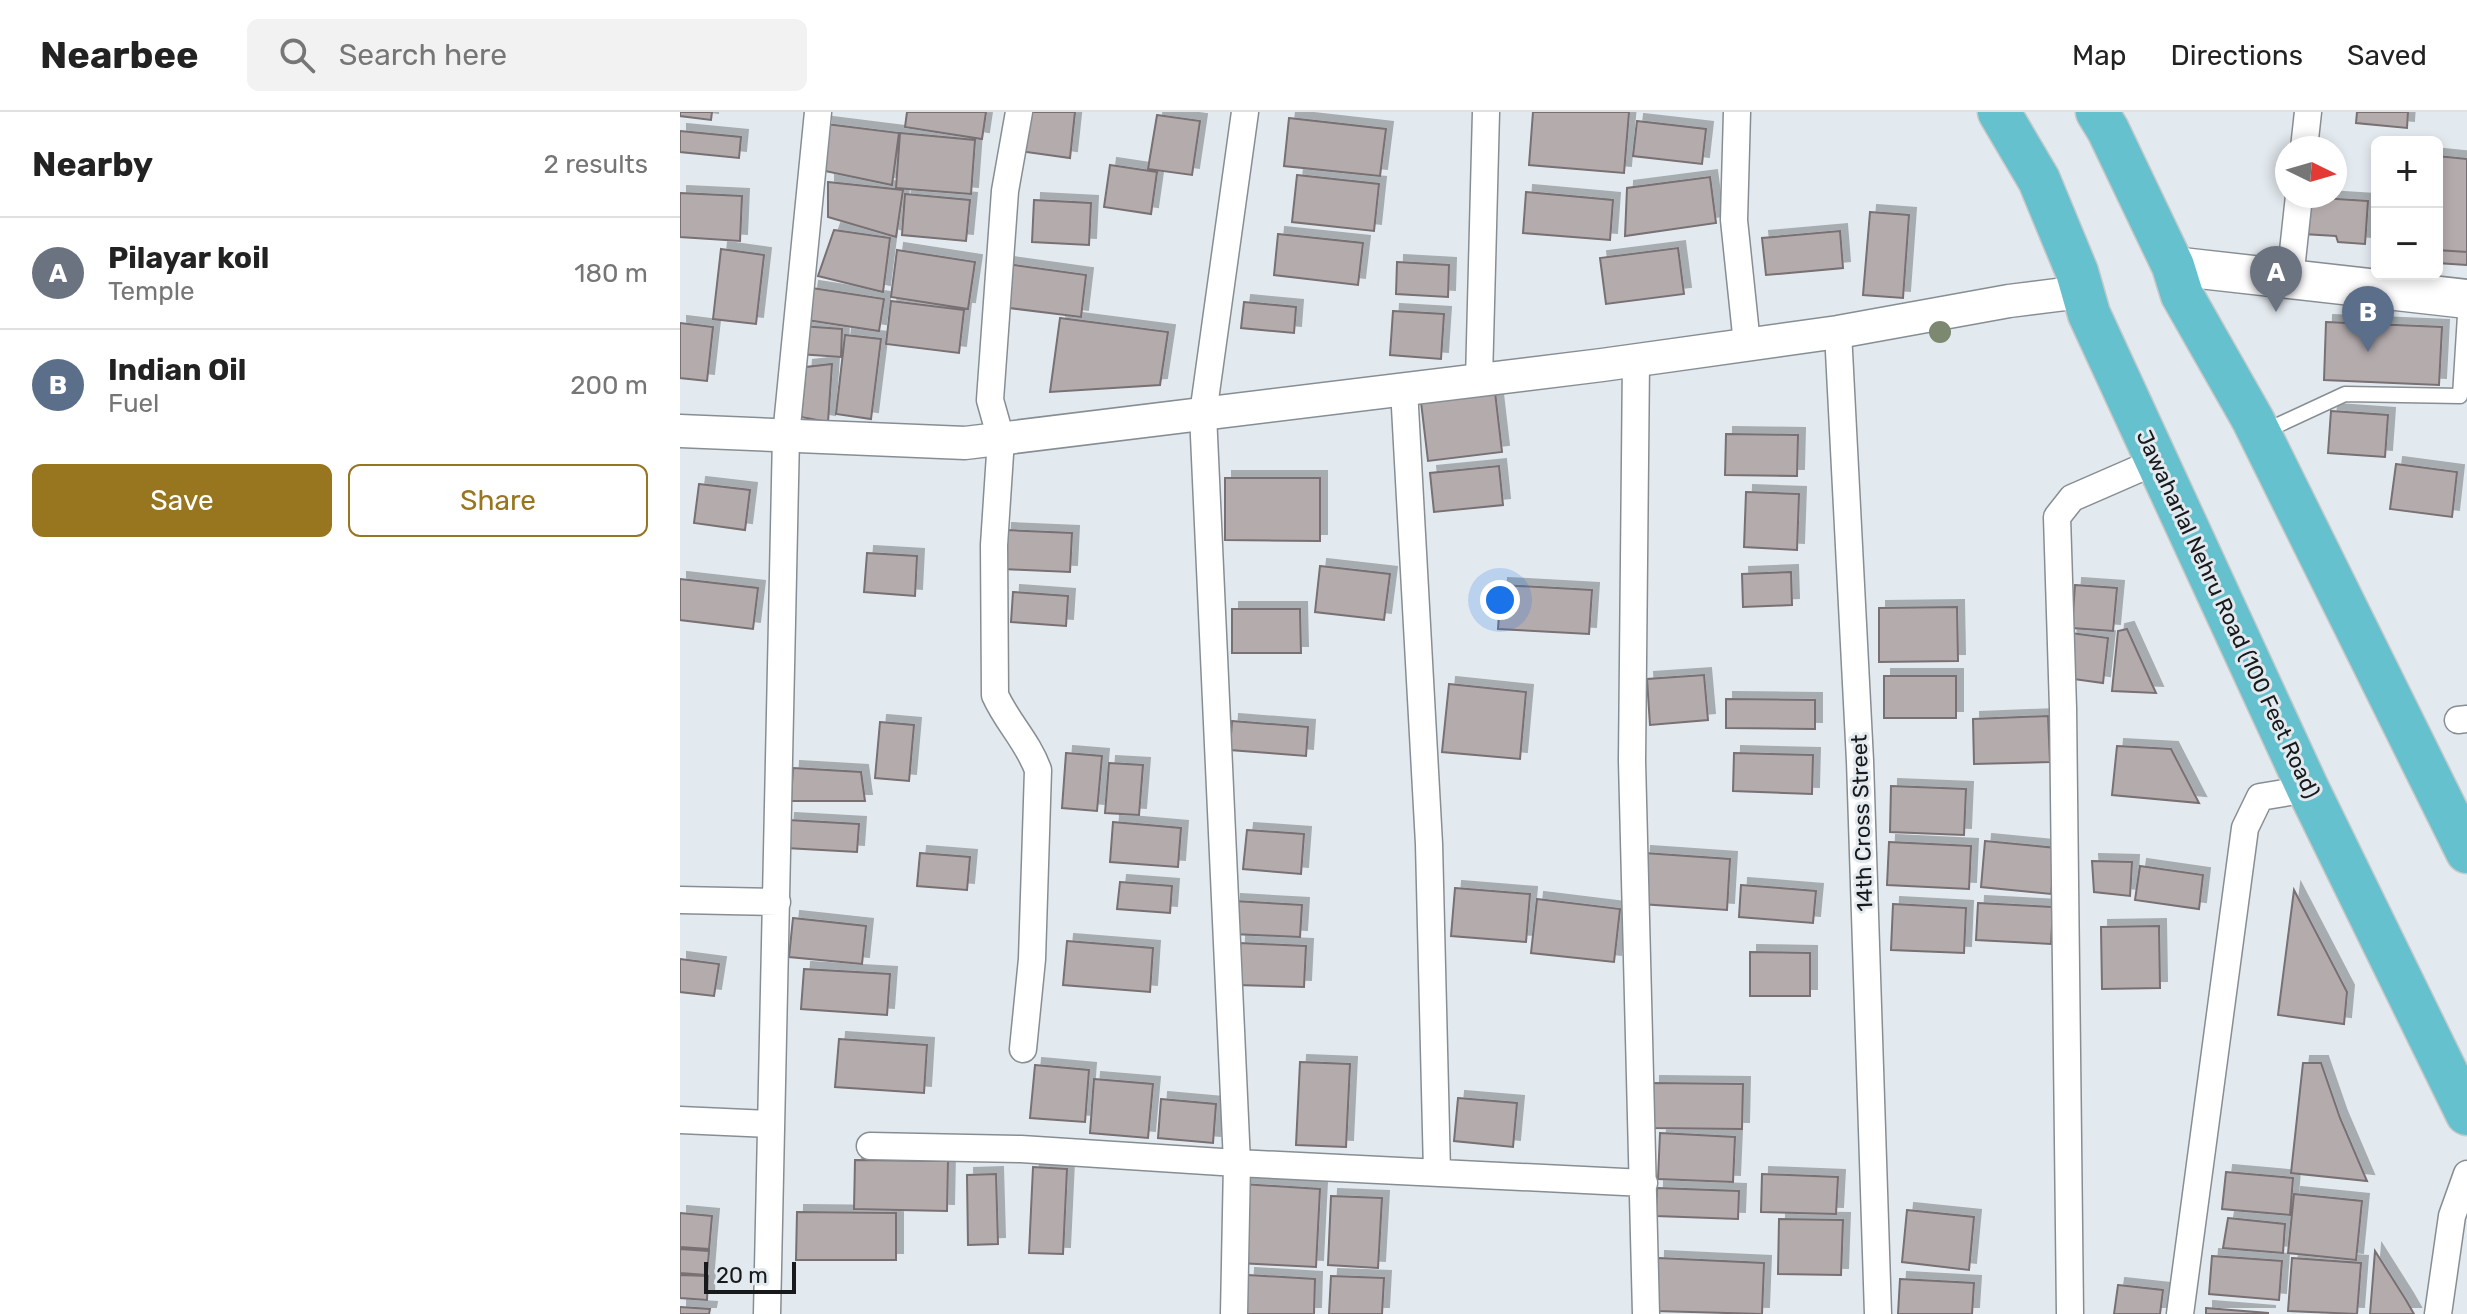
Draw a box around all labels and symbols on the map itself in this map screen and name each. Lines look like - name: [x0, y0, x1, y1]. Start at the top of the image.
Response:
- north arrow: [2275, 136, 2347, 208]
- pin: A: [2250, 246, 2302, 312]
- pin: B: [2342, 286, 2394, 352]
- street label: Jawaharlal Nehru Road (100 Feet Road): [2131, 426, 2325, 802]
- your location: [1480, 580, 1520, 620]
- street label: 14th Cross Street: [1845, 734, 1879, 912]
- scale bar: [704, 1258, 796, 1294]

